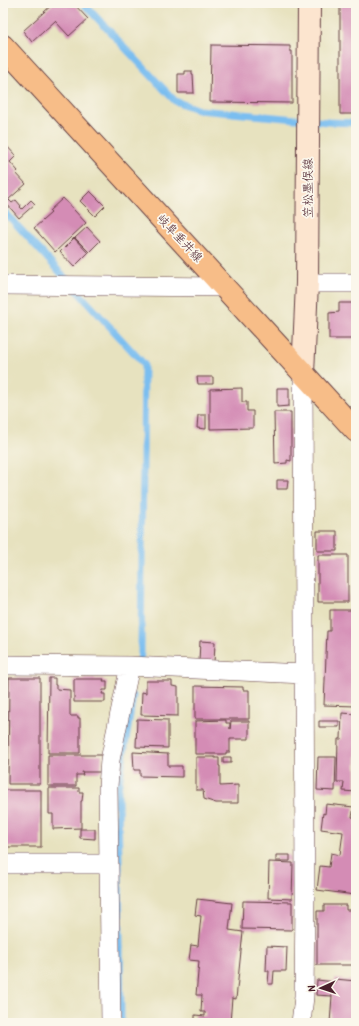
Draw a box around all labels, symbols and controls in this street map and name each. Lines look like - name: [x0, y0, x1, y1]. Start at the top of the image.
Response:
- street label: 笠松墨俣線: [299, 158, 316, 218]
- street label: 岐阜垂井線: [154, 210, 207, 265]
- north arrow: [301, 968, 341, 1008]
- text: N: [304, 985, 318, 992]

